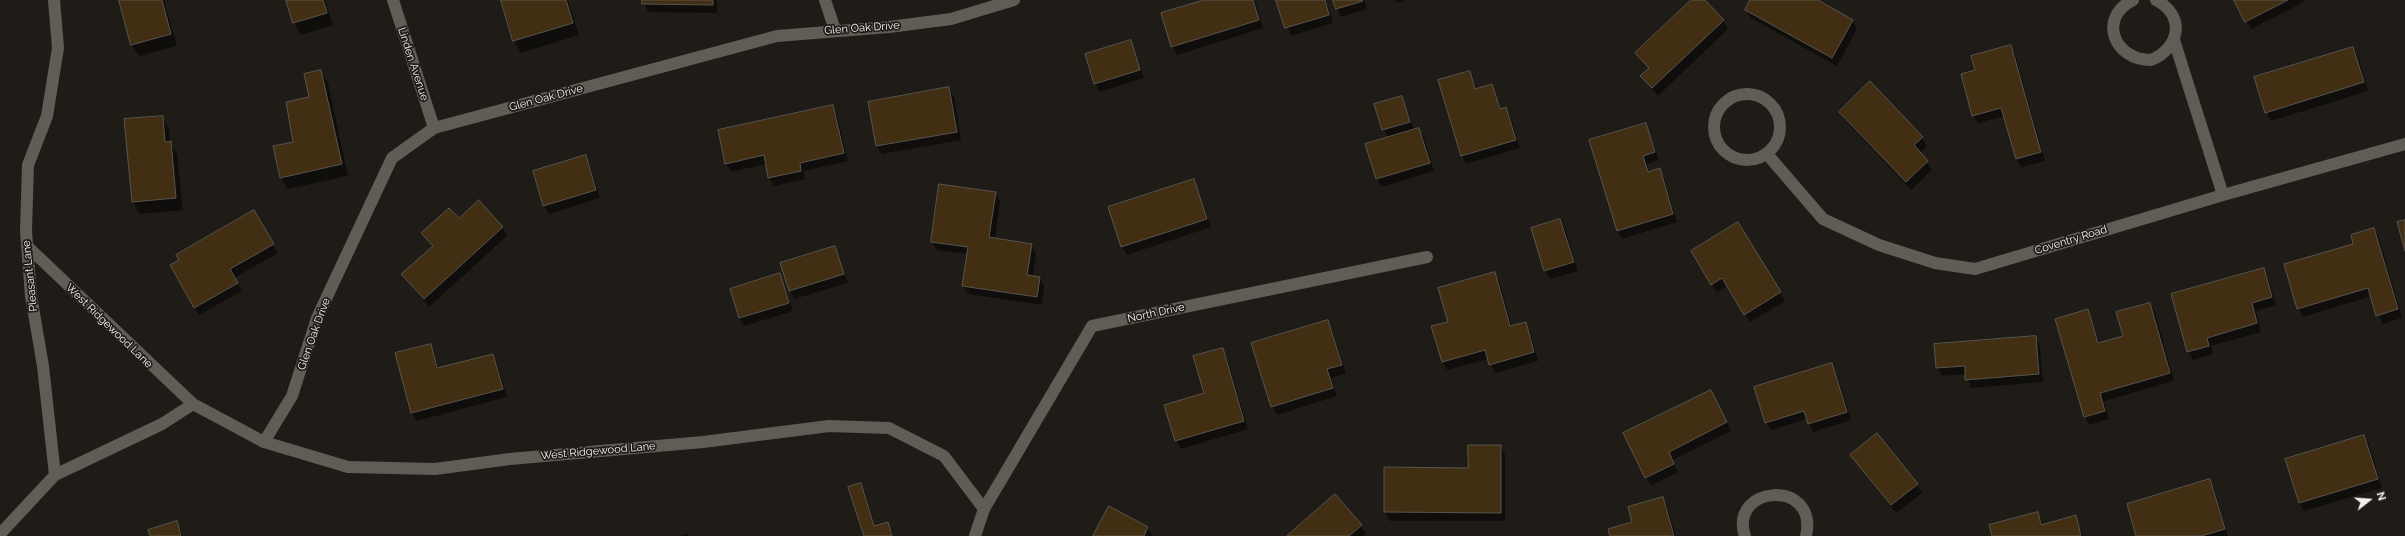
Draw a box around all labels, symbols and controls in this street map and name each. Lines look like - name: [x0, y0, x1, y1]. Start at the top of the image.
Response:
- street label: Glen Oak Drive: [824, 19, 900, 37]
- street label: Linden Avenue: [395, 26, 431, 102]
- street label: Glen Oak Drive: [508, 82, 584, 114]
- street label: Coventry Road: [2033, 223, 2109, 257]
- street label: Pleasant Lane: [20, 240, 40, 312]
- street label: West Ridgewood Lane: [63, 281, 155, 371]
- street label: Glen Oak Drive: [295, 296, 333, 372]
- street label: North Drive: [1126, 301, 1186, 325]
- street label: West Ridgewood Lane: [540, 439, 656, 463]
- north arrow: [2349, 480, 2389, 520]
- text: N: [2374, 490, 2388, 502]

